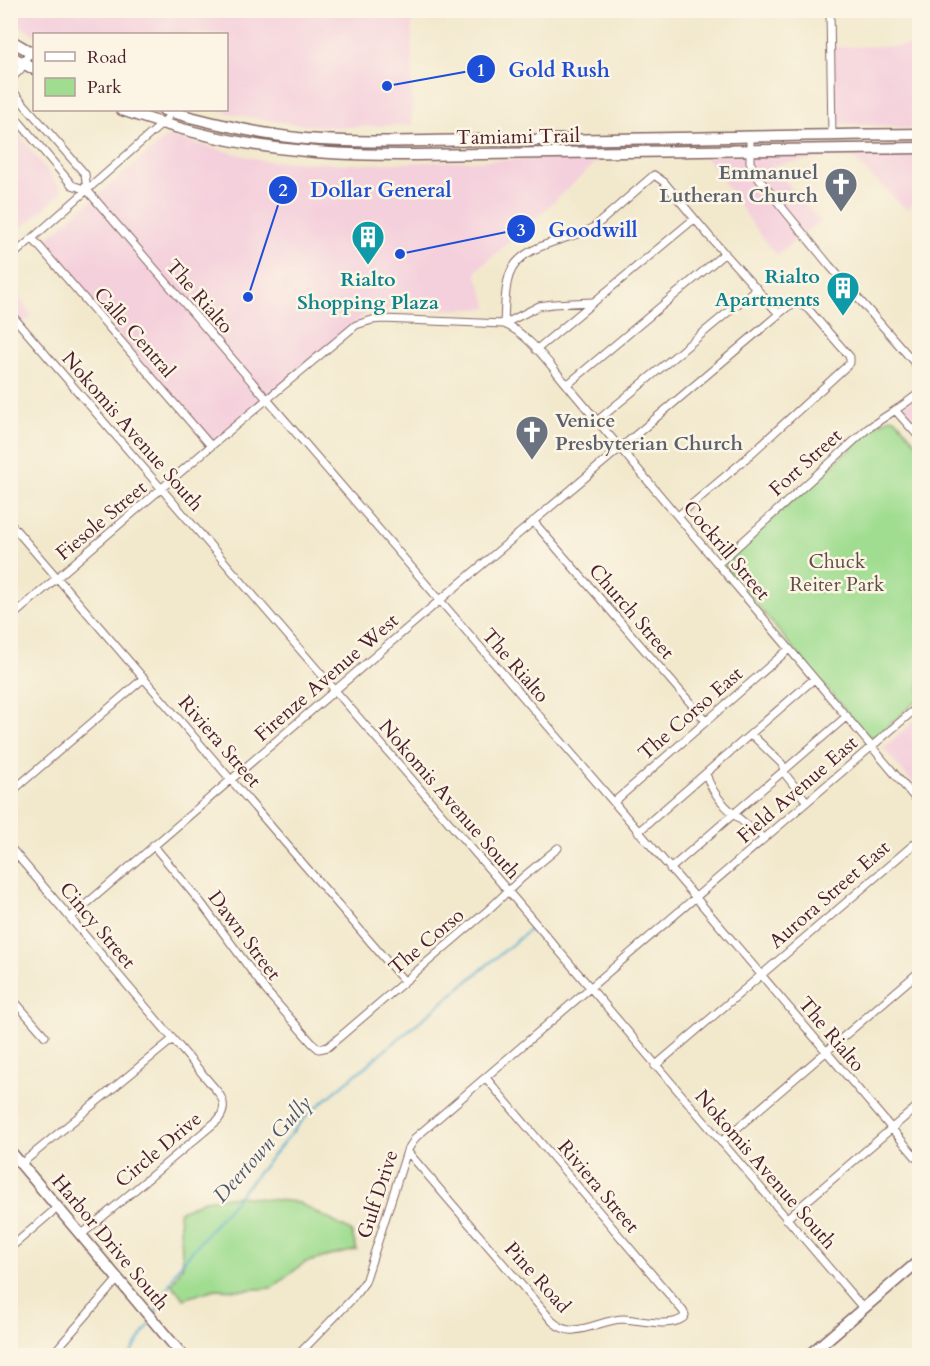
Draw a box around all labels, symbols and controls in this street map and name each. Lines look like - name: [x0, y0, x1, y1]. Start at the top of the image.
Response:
- legend: [33, 33, 228, 111]
- text: Road: [87, 45, 127, 70]
- callout: Gold Rush: [466, 50, 622, 89]
- text: Gold Rush: [508, 56, 610, 85]
- text: 1: [476, 58, 486, 83]
- text: Park: [87, 75, 122, 100]
- street label: Tamiami Trail: [456, 122, 580, 151]
- place label: Emmanuel Lutheran Church: [659, 159, 819, 209]
- church icon: Emmanuel Lutheran Church: [823, 166, 859, 213]
- callout: Dollar General: [268, 170, 464, 209]
- text: Dollar General: [310, 176, 452, 205]
- text: 2: [278, 178, 288, 203]
- callout: Goodwill: [506, 210, 649, 249]
- text: Goodwill: [548, 216, 638, 245]
- text: 3: [516, 218, 526, 243]
- building icon: Rialto Shopping Plaza: [350, 219, 386, 266]
- street label: The Rialto: [160, 253, 240, 339]
- place label: Rialto Apartments: [715, 263, 820, 313]
- place label: Rialto Shopping Plaza: [297, 266, 439, 316]
- building icon: Rialto Apartments: [825, 270, 861, 317]
- street label: Calle Central: [88, 281, 181, 383]
- street label: Nokomis Avenue South: [56, 346, 210, 517]
- place label: Venice Presbyterian Church: [555, 407, 743, 457]
- church icon: Venice Presbyterian Church: [514, 414, 550, 461]
- street label: Fort Street: [763, 422, 848, 502]
- street label: Fiesole Street: [50, 474, 153, 566]
- street label: Cockrill Street: [677, 495, 777, 606]
- park label: Chuck Reiter Park: [789, 548, 885, 598]
- street label: Church Street: [583, 558, 681, 665]
- street label: Firenze Avenue West: [249, 607, 405, 747]
- street label: The Rialto: [476, 622, 556, 708]
- street label: The Corso East: [632, 660, 749, 766]
- street label: Riviera Street: [172, 690, 268, 794]
- street label: Nokomis Avenue South: [373, 714, 527, 885]
- street label: Field Avenue East: [731, 729, 864, 849]
- street label: Aurora Street East: [763, 834, 896, 954]
- street label: Cincy Street: [53, 876, 142, 975]
- street label: Dawn Street: [202, 885, 288, 986]
- street label: The Corso: [383, 902, 470, 981]
- street label: The Rialto: [792, 991, 871, 1078]
- street label: Nokomis Avenue South: [689, 1084, 843, 1255]
- water label: Deertown Gully: [207, 1090, 318, 1209]
- street label: Circle Drive: [109, 1105, 207, 1194]
- street label: Riviera Street: [552, 1134, 646, 1239]
- street label: Gulf Drive: [350, 1146, 404, 1242]
- street label: Harbor Drive South: [46, 1169, 176, 1316]
- street label: Pine Road: [498, 1236, 577, 1319]

